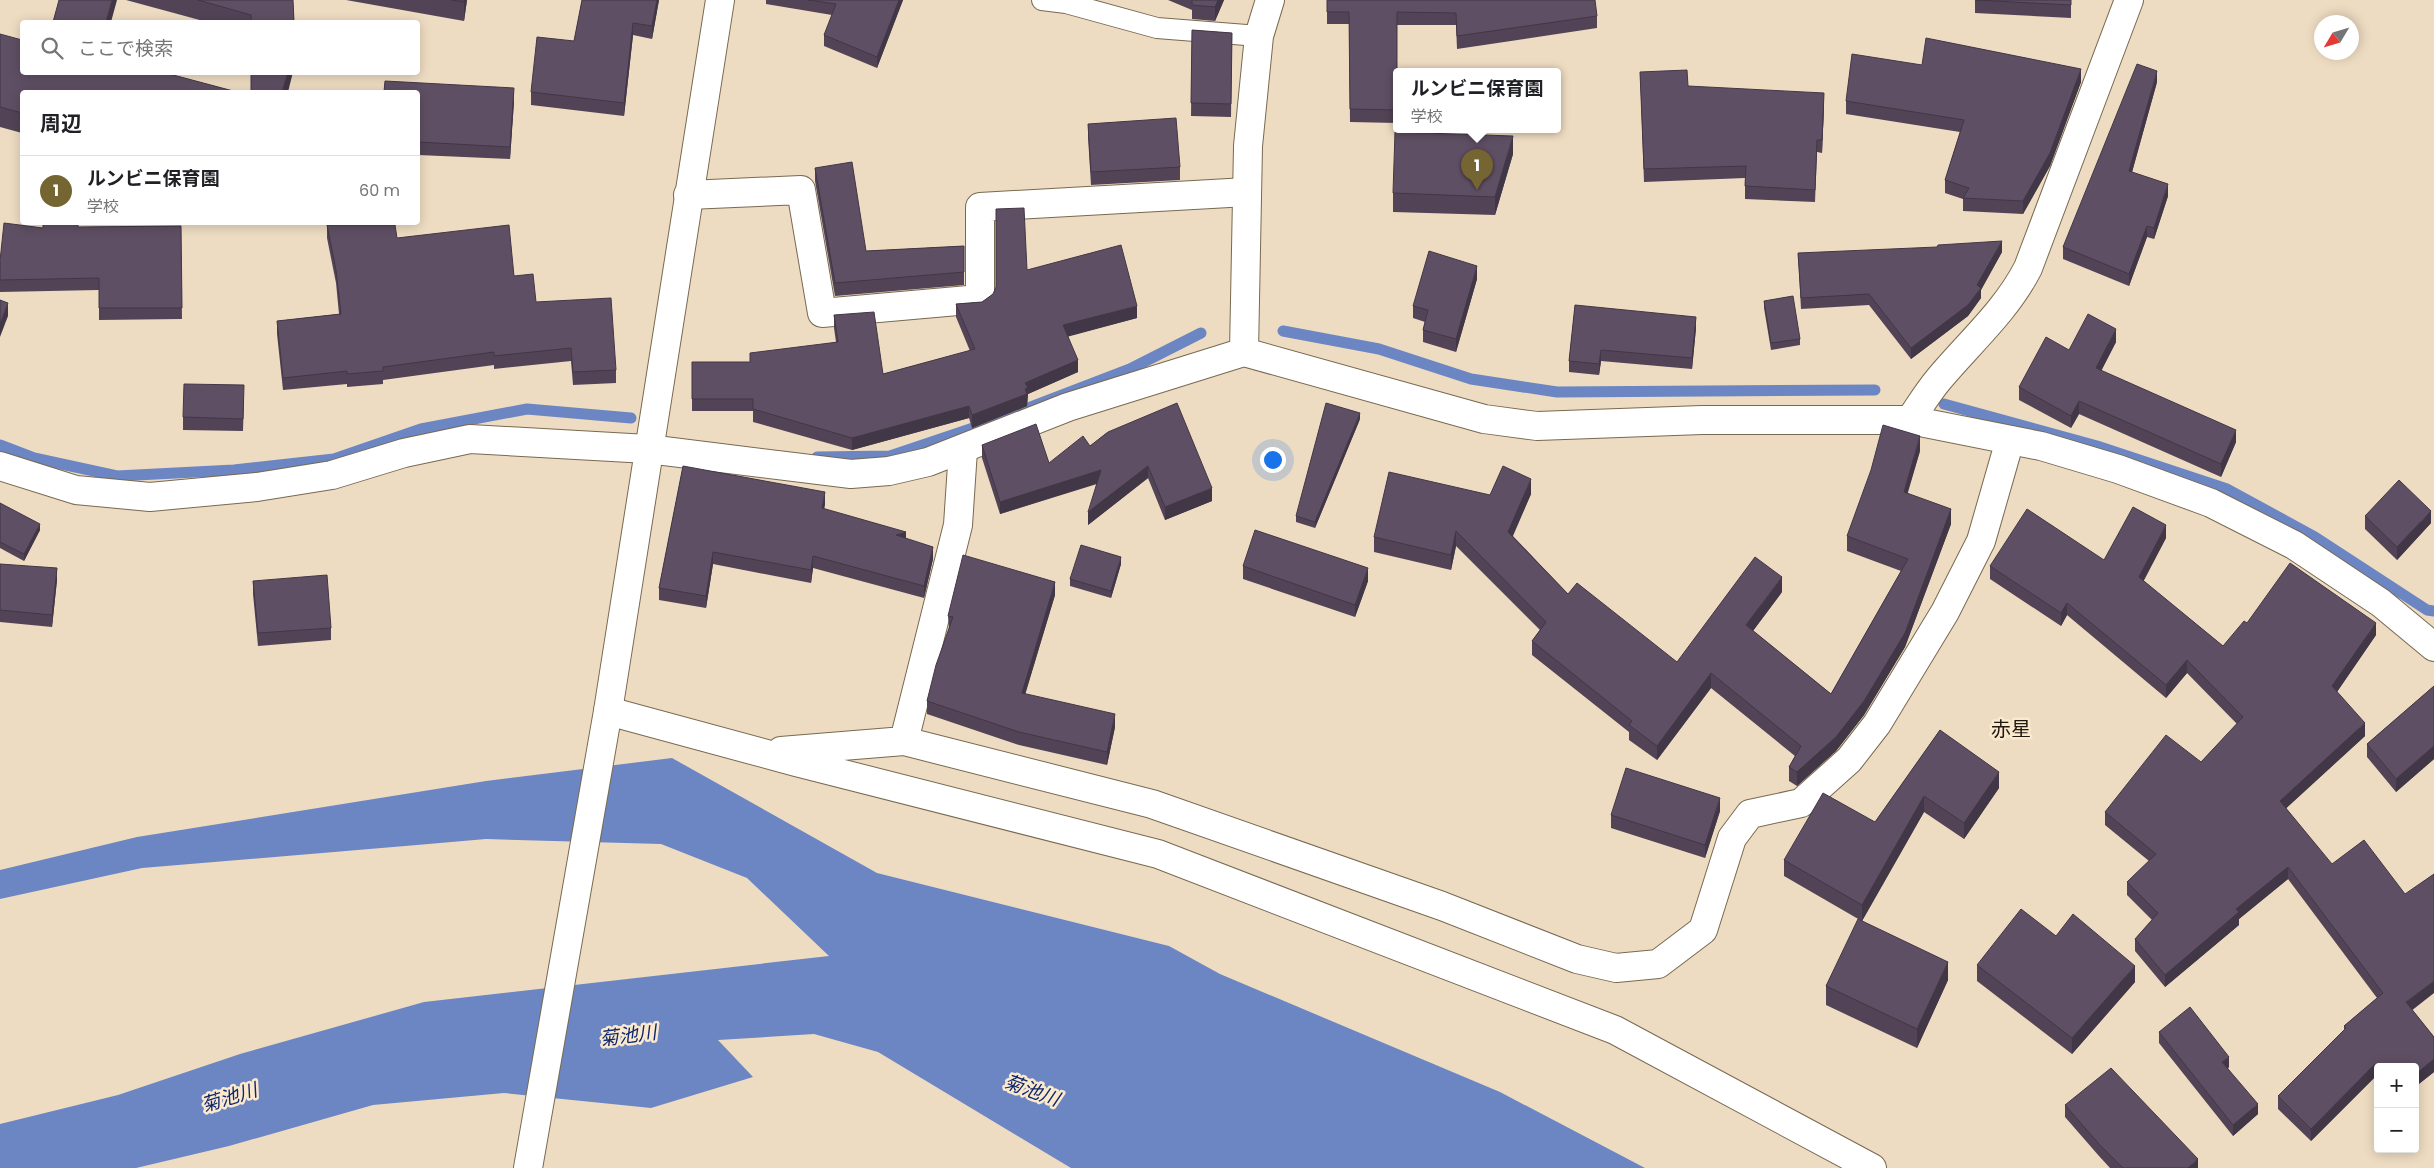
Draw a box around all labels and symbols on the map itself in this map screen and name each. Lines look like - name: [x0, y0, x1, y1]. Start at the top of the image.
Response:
- north arrow: [2314, 15, 2359, 60]
- pin: 1: [1461, 149, 1493, 190]
- your location: [1260, 447, 1286, 473]
- district label: 赤星: [1991, 715, 2031, 743]
- water label: 菊池川: [598, 1018, 660, 1052]
- water label: 菊池川: [1000, 1068, 1065, 1114]
- water label: 菊池川: [198, 1076, 262, 1119]

